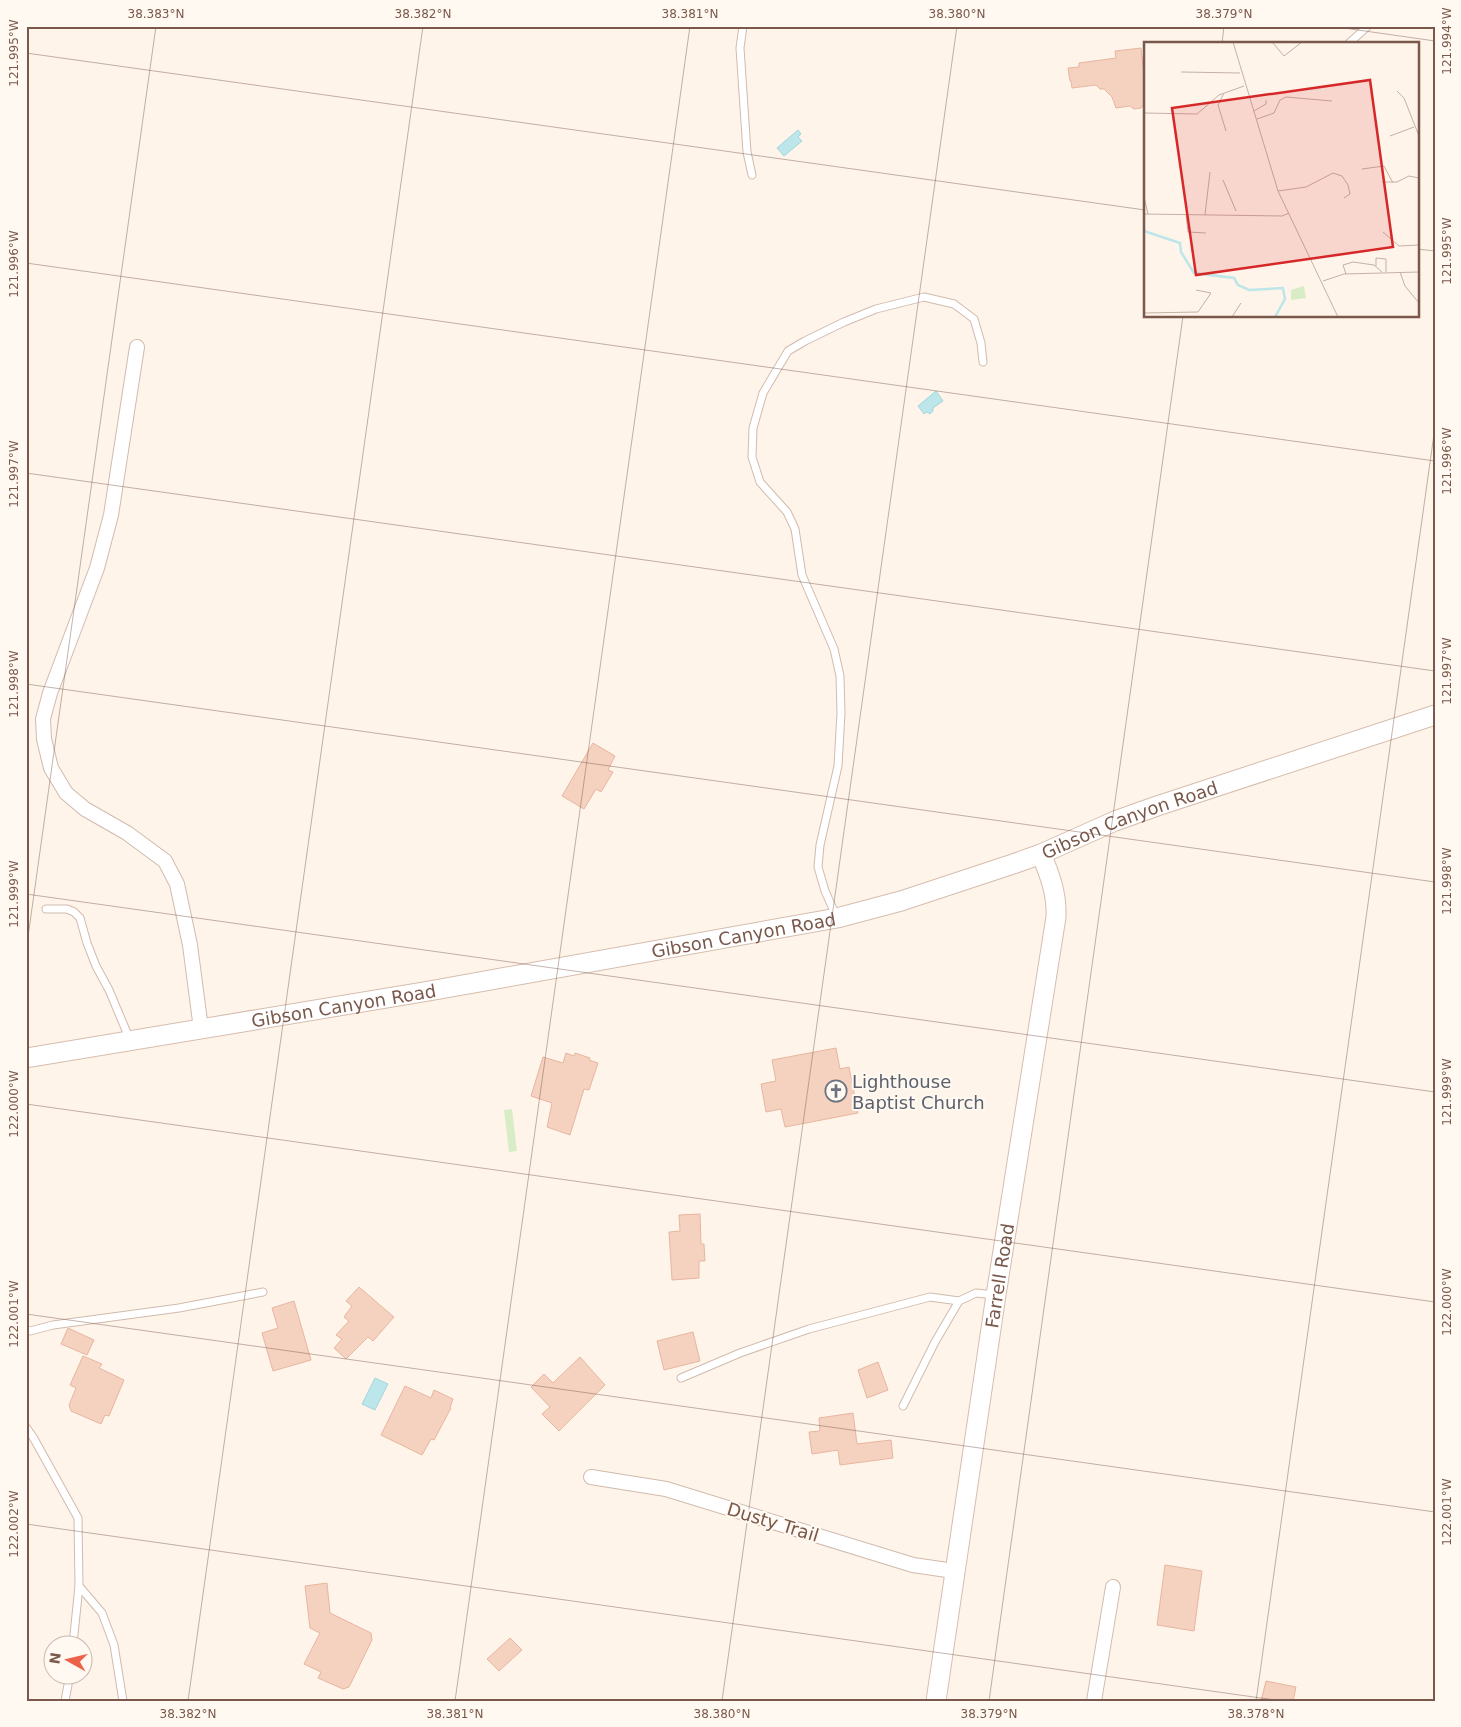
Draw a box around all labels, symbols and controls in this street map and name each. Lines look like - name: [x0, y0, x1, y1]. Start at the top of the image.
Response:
- text: 38.383°N: [128, 7, 184, 21]
- text: 38.382°N: [395, 7, 451, 21]
- text: 38.381°N: [662, 7, 718, 21]
- text: 38.380°N: [929, 7, 985, 21]
- text: 38.379°N: [1196, 7, 1252, 21]
- text: 121.994°W: [1440, 7, 1454, 75]
- text: 121.995°W: [7, 19, 21, 87]
- inset map: [1144, 42, 1418, 318]
- text: 121.995°W: [1440, 217, 1454, 285]
- text: 121.996°W: [7, 230, 21, 298]
- text: 121.996°W: [1440, 427, 1454, 495]
- text: 121.997°W: [7, 440, 21, 508]
- text: 121.997°W: [1440, 637, 1454, 705]
- text: 121.998°W: [7, 650, 21, 718]
- street label: Gibson Canyon Road: [1038, 776, 1220, 863]
- text: 121.998°W: [1440, 847, 1454, 915]
- text: 121.999°W: [7, 860, 21, 928]
- street label: Gibson Canyon Road: [650, 908, 837, 962]
- street label: Gibson Canyon Road: [250, 979, 438, 1031]
- text: 121.999°W: [1440, 1058, 1454, 1126]
- text: 122.000°W: [7, 1070, 21, 1138]
- place label: Lighthouse Baptist Church: [852, 1071, 985, 1113]
- church icon: Lighthouse Baptist Church: [824, 1079, 848, 1103]
- street label: Farrell Road: [981, 1222, 1018, 1330]
- text: 122.000°W: [1440, 1268, 1454, 1336]
- text: 122.001°W: [7, 1280, 21, 1348]
- text: 122.001°W: [1440, 1478, 1454, 1546]
- text: 122.002°W: [7, 1490, 21, 1558]
- street label: Dusty Trail: [725, 1498, 821, 1546]
- north arrow: [42, 1634, 92, 1684]
- text: N: [46, 1651, 64, 1665]
- text: 38.382°N: [160, 1707, 216, 1721]
- text: 38.381°N: [427, 1707, 483, 1721]
- text: 38.380°N: [694, 1707, 750, 1721]
- text: 38.379°N: [961, 1707, 1017, 1721]
- text: 38.378°N: [1228, 1707, 1284, 1721]

